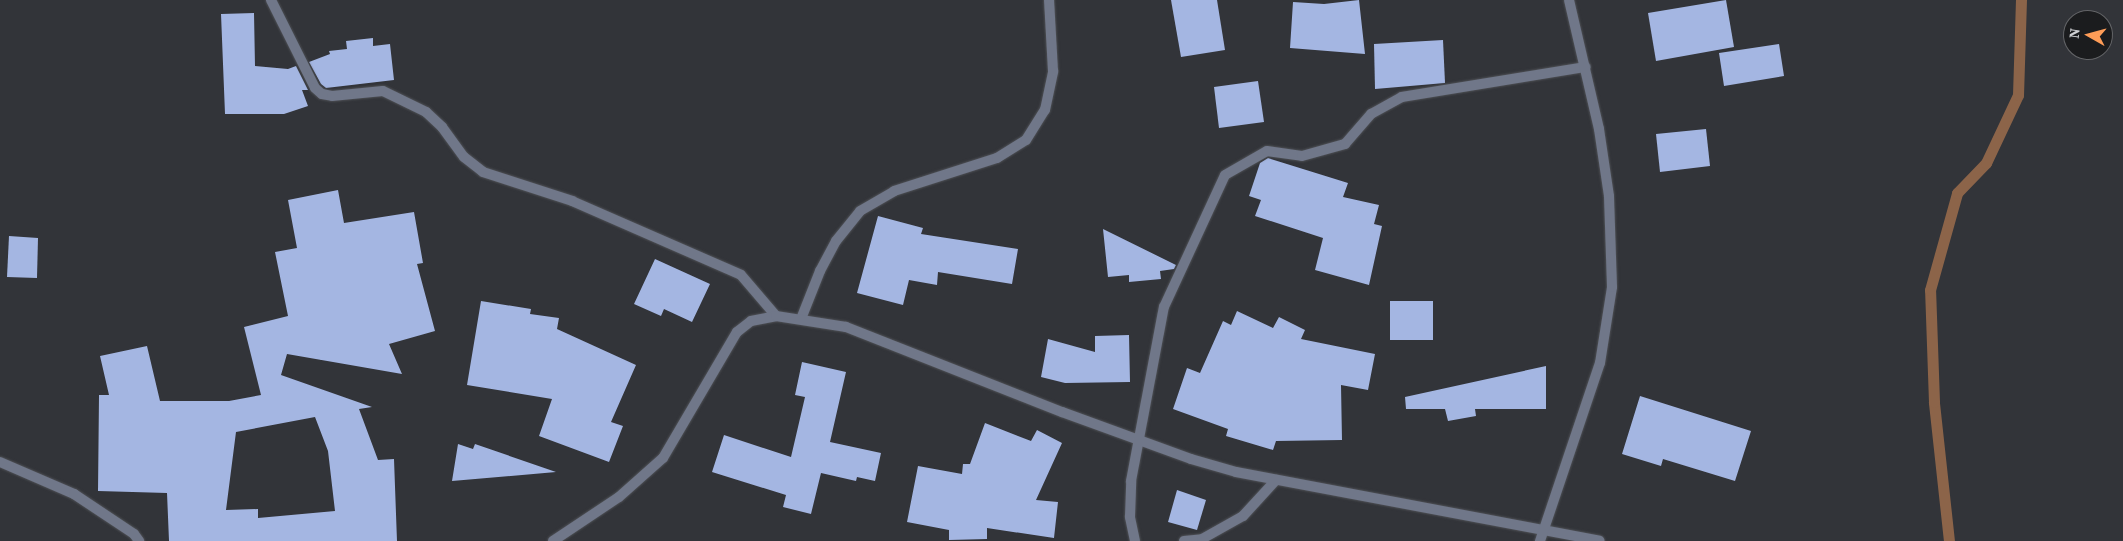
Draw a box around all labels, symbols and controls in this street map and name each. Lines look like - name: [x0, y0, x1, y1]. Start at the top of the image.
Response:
- north arrow: [2063, 10, 2113, 60]
- text: N: [2064, 27, 2085, 40]

